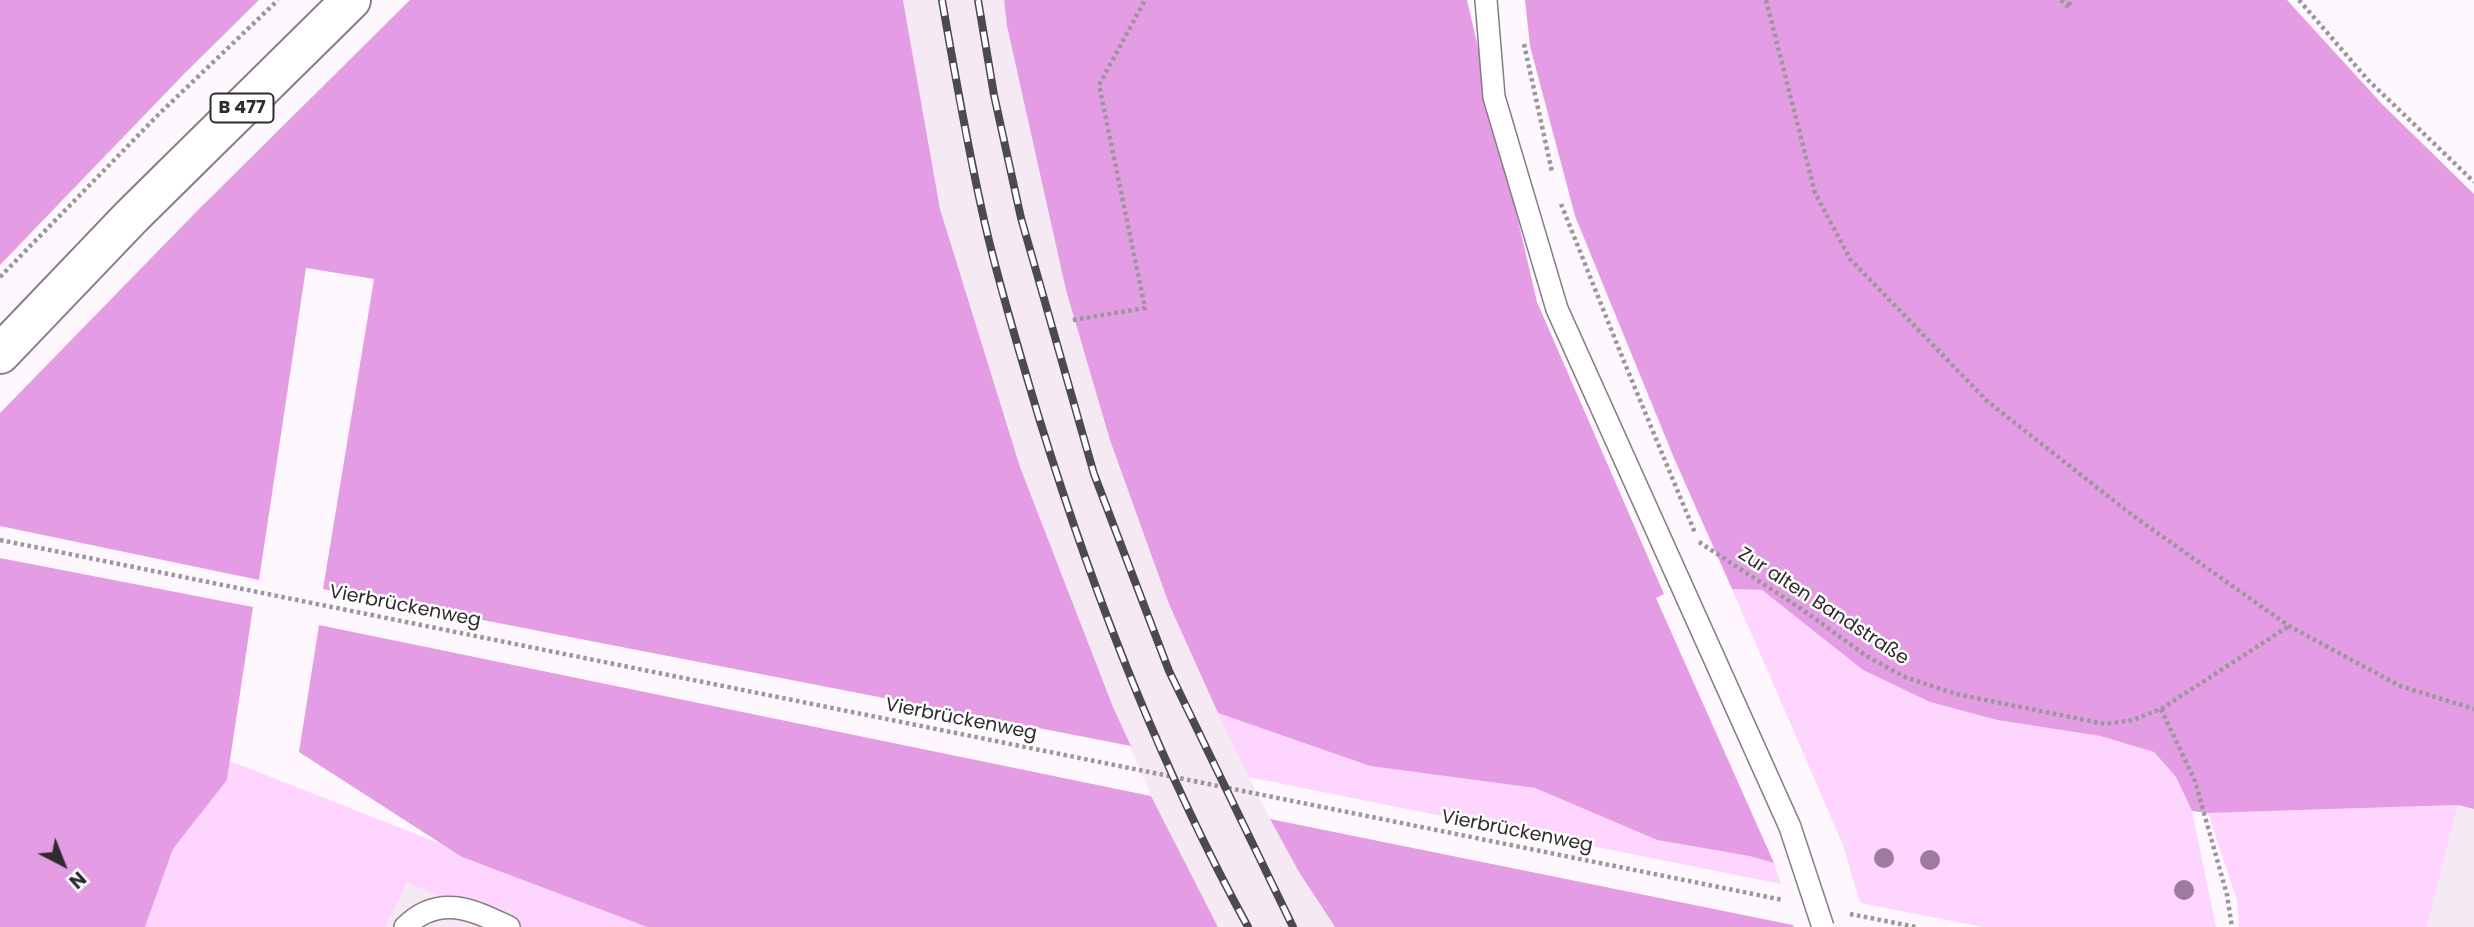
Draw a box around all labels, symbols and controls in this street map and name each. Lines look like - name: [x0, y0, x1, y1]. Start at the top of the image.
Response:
- road number: B 477: [210, 94, 274, 122]
- street label: Zur alten Bandstraße: [1733, 543, 1913, 671]
- street label: Vierbrückenweg: [327, 581, 483, 633]
- street label: Vierbrückenweg: [883, 694, 1039, 746]
- street label: Vierbrückenweg: [1439, 806, 1595, 858]
- north arrow: [28, 829, 98, 899]
- text: N: [63, 865, 92, 895]

